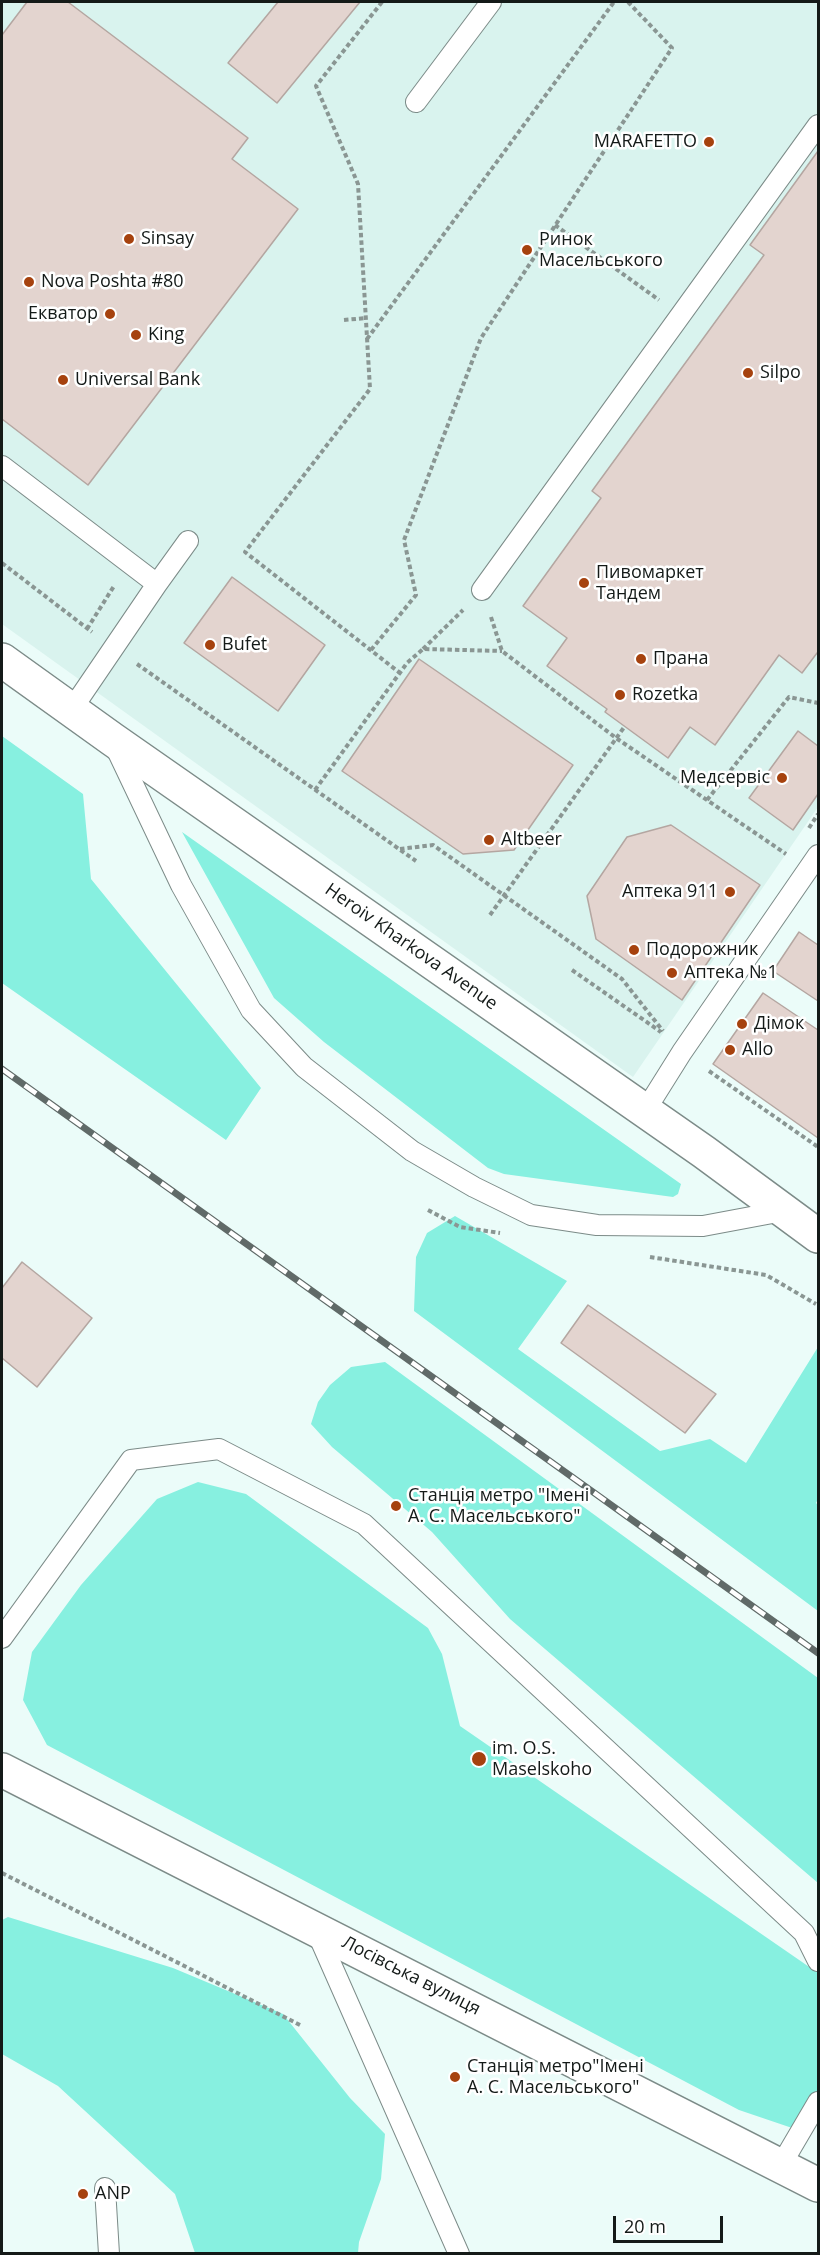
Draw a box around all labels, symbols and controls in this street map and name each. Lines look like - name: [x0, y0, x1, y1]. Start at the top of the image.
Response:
- place label: MARAFETTO: [594, 131, 697, 153]
- marker: MARAFETTO: [702, 135, 716, 149]
- place label: Sinsay: [141, 228, 194, 250]
- place label: Ринок Масельського: [539, 229, 663, 272]
- marker: Sinsay: [122, 232, 136, 246]
- marker: Ринок Масельського: [520, 243, 534, 257]
- place label: Nova Poshta #80: [41, 271, 184, 293]
- marker: Nova Poshta #80: [22, 275, 36, 289]
- place label: Екватор: [28, 303, 98, 325]
- marker: Екватор: [103, 307, 117, 321]
- place label: King: [148, 324, 184, 346]
- marker: King: [129, 328, 143, 342]
- place label: Silpo: [760, 362, 801, 384]
- marker: Silpo: [741, 366, 755, 380]
- place label: Universal Bank: [75, 369, 200, 391]
- marker: Universal Bank: [56, 373, 70, 387]
- place label: Пивомаркет Тандем: [596, 562, 704, 604]
- marker: Пивомаркет Тандем: [577, 576, 591, 590]
- place label: Bufet: [222, 634, 267, 656]
- marker: Bufet: [203, 638, 217, 652]
- place label: Прана: [653, 648, 709, 670]
- marker: Прана: [634, 652, 648, 666]
- place label: Rozetka: [632, 684, 698, 706]
- marker: Rozetka: [613, 688, 627, 702]
- place label: Медсервіс: [680, 767, 770, 789]
- marker: Медсервіс: [775, 771, 789, 785]
- place label: Altbeer: [501, 829, 562, 851]
- marker: Altbeer: [482, 833, 496, 847]
- street label: Heroiv Kharkova Avenue: [321, 879, 501, 1015]
- place label: Аптека 911: [622, 881, 718, 903]
- marker: Аптека 911: [723, 885, 737, 899]
- place label: Подорожник: [646, 939, 758, 961]
- marker: Подорожник: [627, 943, 641, 957]
- place label: Аптека №1: [684, 962, 778, 984]
- marker: Аптека №1: [665, 966, 679, 980]
- place label: Дімок: [754, 1013, 804, 1035]
- marker: Дімок: [735, 1017, 749, 1031]
- place label: Allo: [742, 1039, 773, 1061]
- marker: Allo: [723, 1043, 737, 1057]
- place label: Станція метро "Імені А. С. Масельського": [408, 1485, 589, 1528]
- marker: Станція метро "Імені А. С. Масельського": [389, 1499, 403, 1513]
- place label: іm. O.S. Maselskoho: [492, 1738, 592, 1780]
- marker: іm. O.S. Maselskoho: [470, 1750, 488, 1768]
- street label: Лосівська вулиця: [338, 1932, 484, 2020]
- place label: Станція метро"Імені А. С. Масельського": [467, 2056, 644, 2098]
- marker: Станція метро"Імені А. С. Масельського": [448, 2070, 462, 2084]
- place label: ANP: [95, 2183, 131, 2205]
- marker: ANP: [76, 2187, 90, 2201]
- scale bar: [616, 2204, 726, 2242]
- text: 20 m: [624, 2214, 666, 2238]

